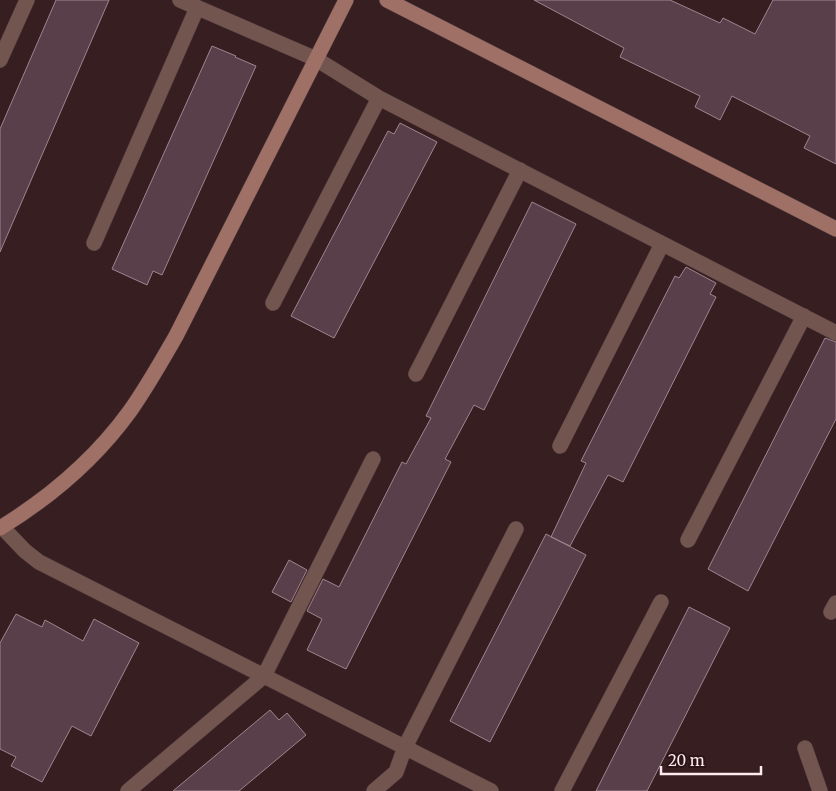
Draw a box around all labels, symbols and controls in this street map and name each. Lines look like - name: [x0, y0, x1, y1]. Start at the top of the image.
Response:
- scale bar: [661, 744, 761, 776]
- text: 20 m: [668, 751, 705, 770]

